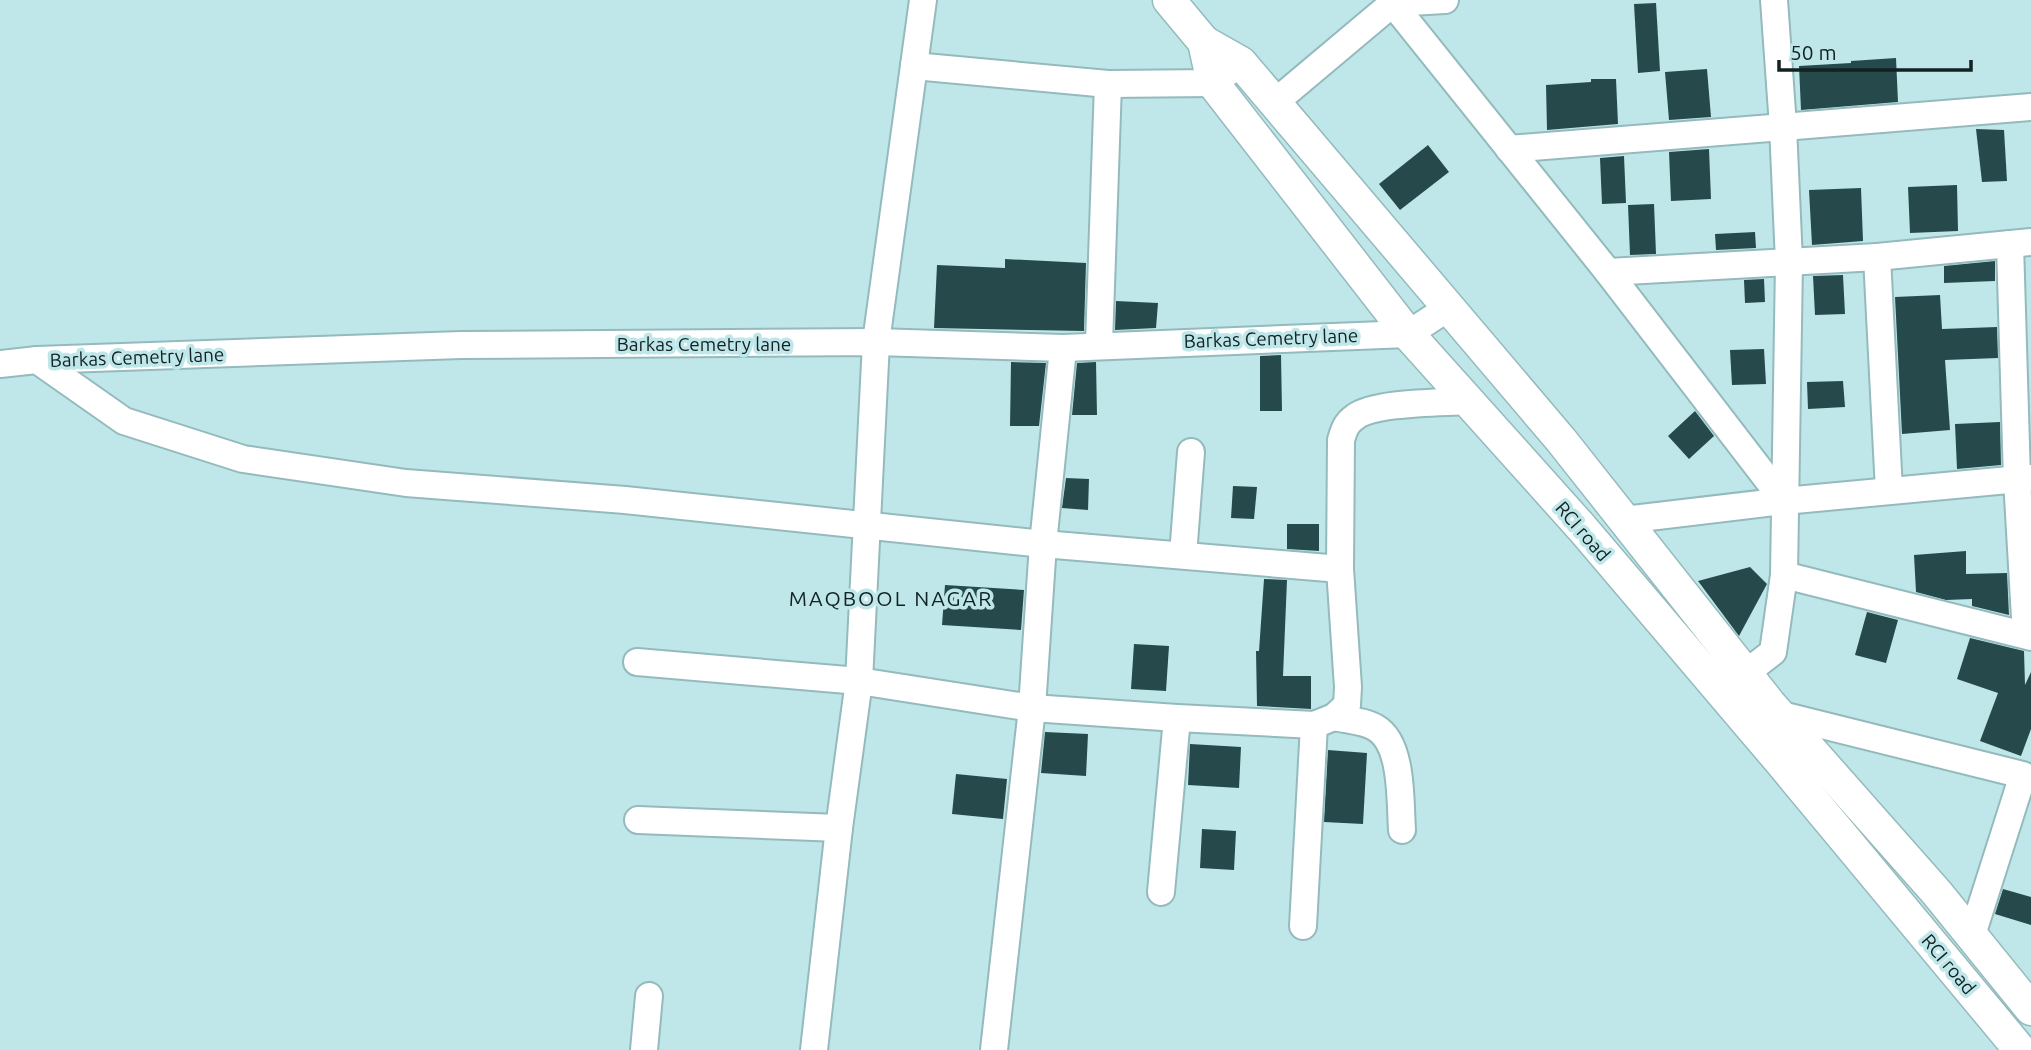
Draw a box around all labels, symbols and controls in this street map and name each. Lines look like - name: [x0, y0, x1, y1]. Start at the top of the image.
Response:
- scale bar: [1779, 28, 1972, 72]
- text: 50 m: [1790, 40, 1837, 64]
- street label: Barkas Cemetry lane: [1183, 324, 1359, 352]
- street label: Barkas Cemetry lane: [617, 333, 791, 355]
- street label: Barkas Cemetry lane: [49, 343, 225, 371]
- street label: RCI road: [1551, 497, 1615, 565]
- district label: MAQBOOL NAGAR: [789, 586, 993, 610]
- street label: RCI road: [1918, 929, 1980, 999]

